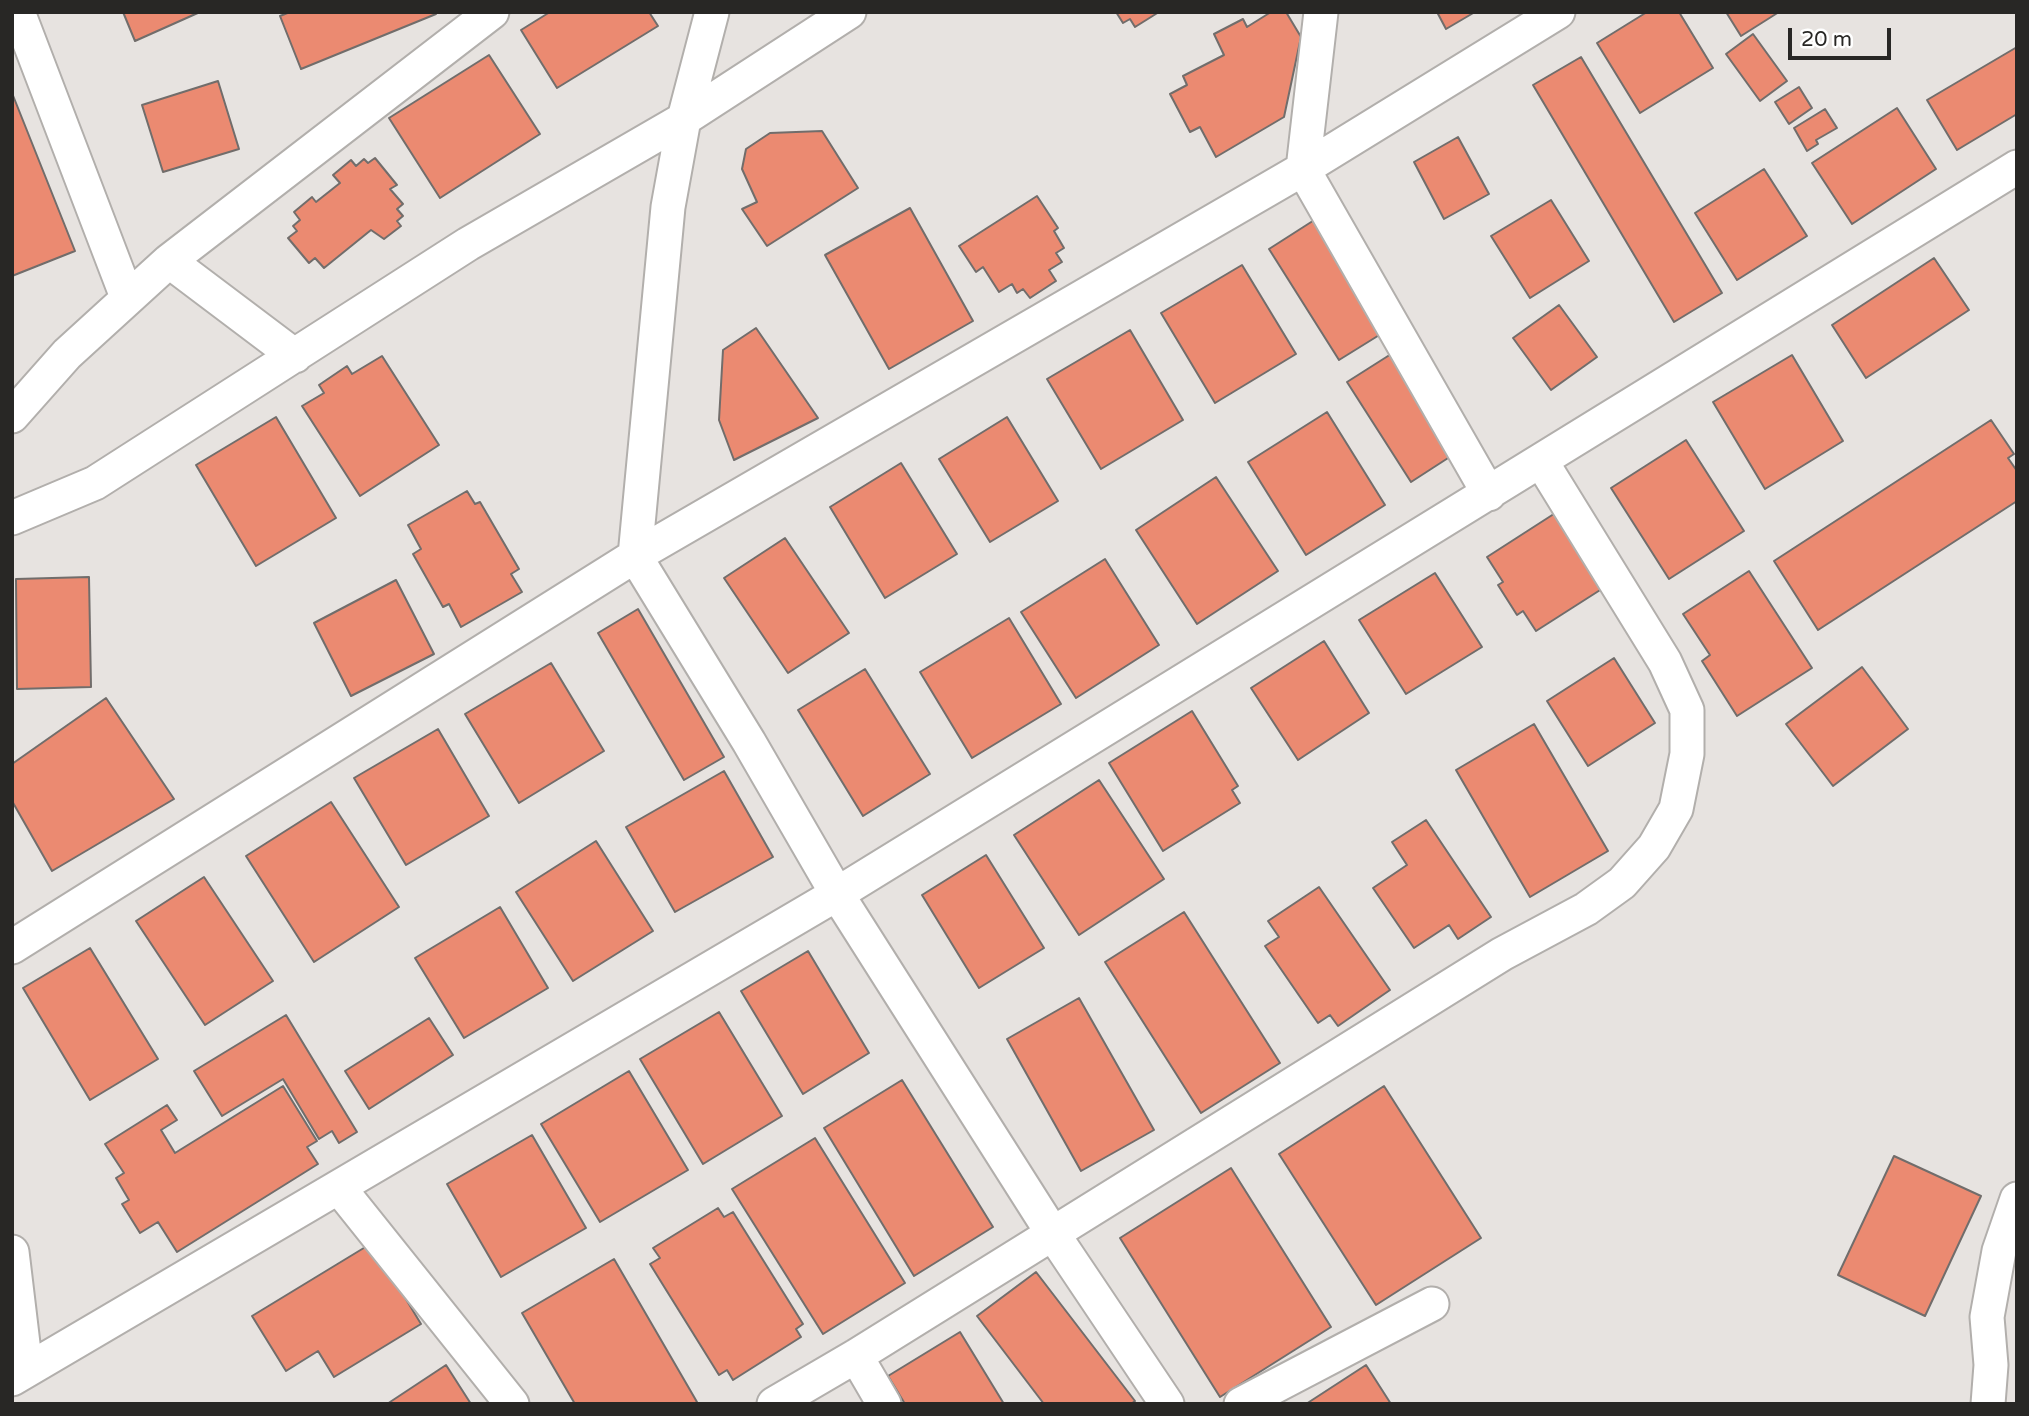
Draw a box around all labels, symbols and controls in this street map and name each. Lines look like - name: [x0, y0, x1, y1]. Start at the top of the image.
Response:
- scale bar: [1791, 14, 1894, 58]
- text: 20 m: [1801, 27, 1852, 52]

